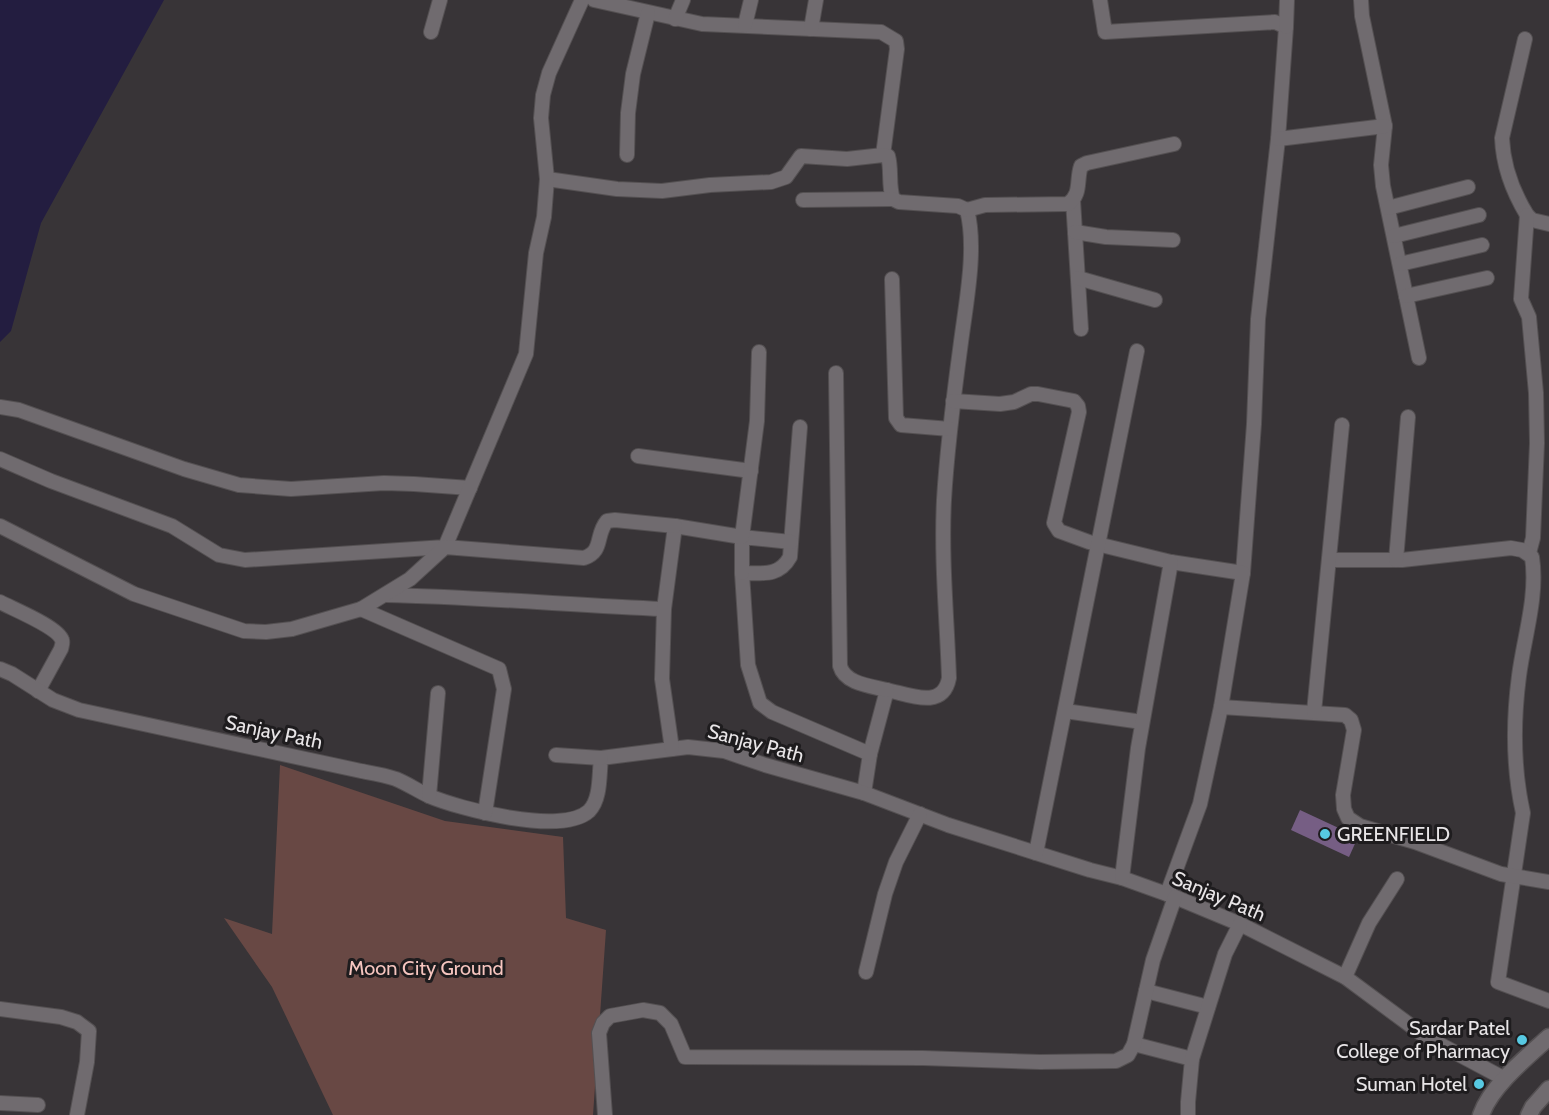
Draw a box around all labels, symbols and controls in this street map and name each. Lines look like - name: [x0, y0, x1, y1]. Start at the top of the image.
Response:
- street label: Sanjay Path: [223, 710, 325, 754]
- street label: Sanjay Path: [705, 719, 807, 767]
- place label: GREENFIELD: [1337, 822, 1450, 846]
- marker: GREENFIELD: [1318, 827, 1332, 841]
- street label: Sanjay Path: [1169, 866, 1269, 926]
- park label: Moon City Ground: [348, 956, 504, 980]
- place label: Sardar Patel College of Pharmacy: [1336, 1016, 1510, 1063]
- marker: Sardar Patel College of Pharmacy: [1515, 1033, 1529, 1047]
- place label: Suman Hotel: [1356, 1072, 1467, 1096]
- marker: Suman Hotel: [1472, 1077, 1486, 1091]

